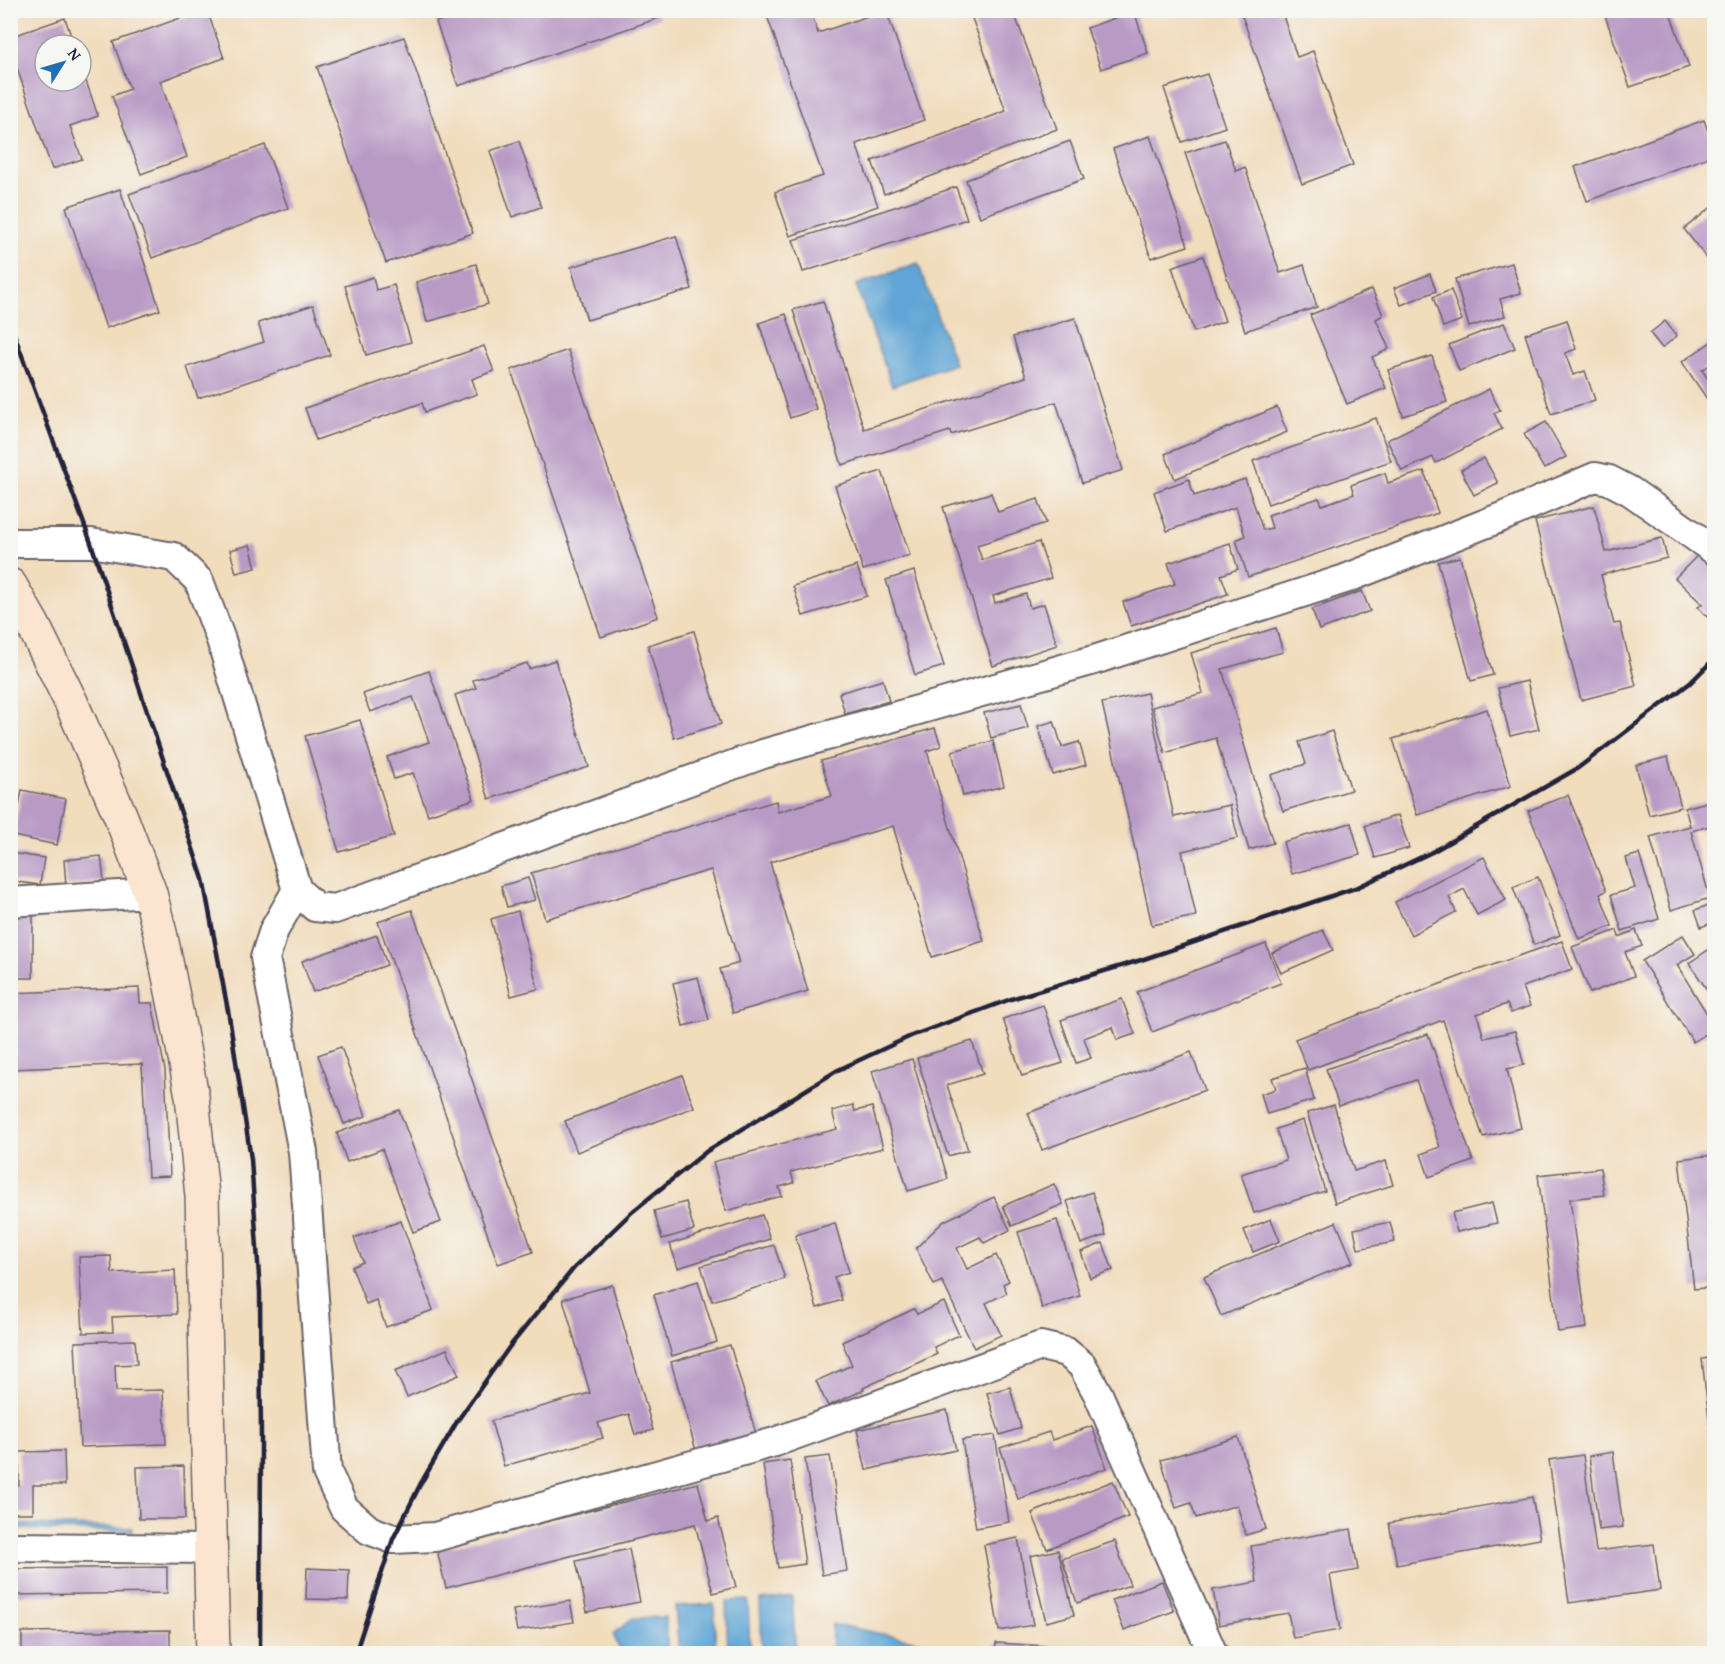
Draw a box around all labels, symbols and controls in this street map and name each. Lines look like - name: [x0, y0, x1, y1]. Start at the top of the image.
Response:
- north arrow: [33, 33, 93, 93]
- text: N: [62, 42, 88, 66]

